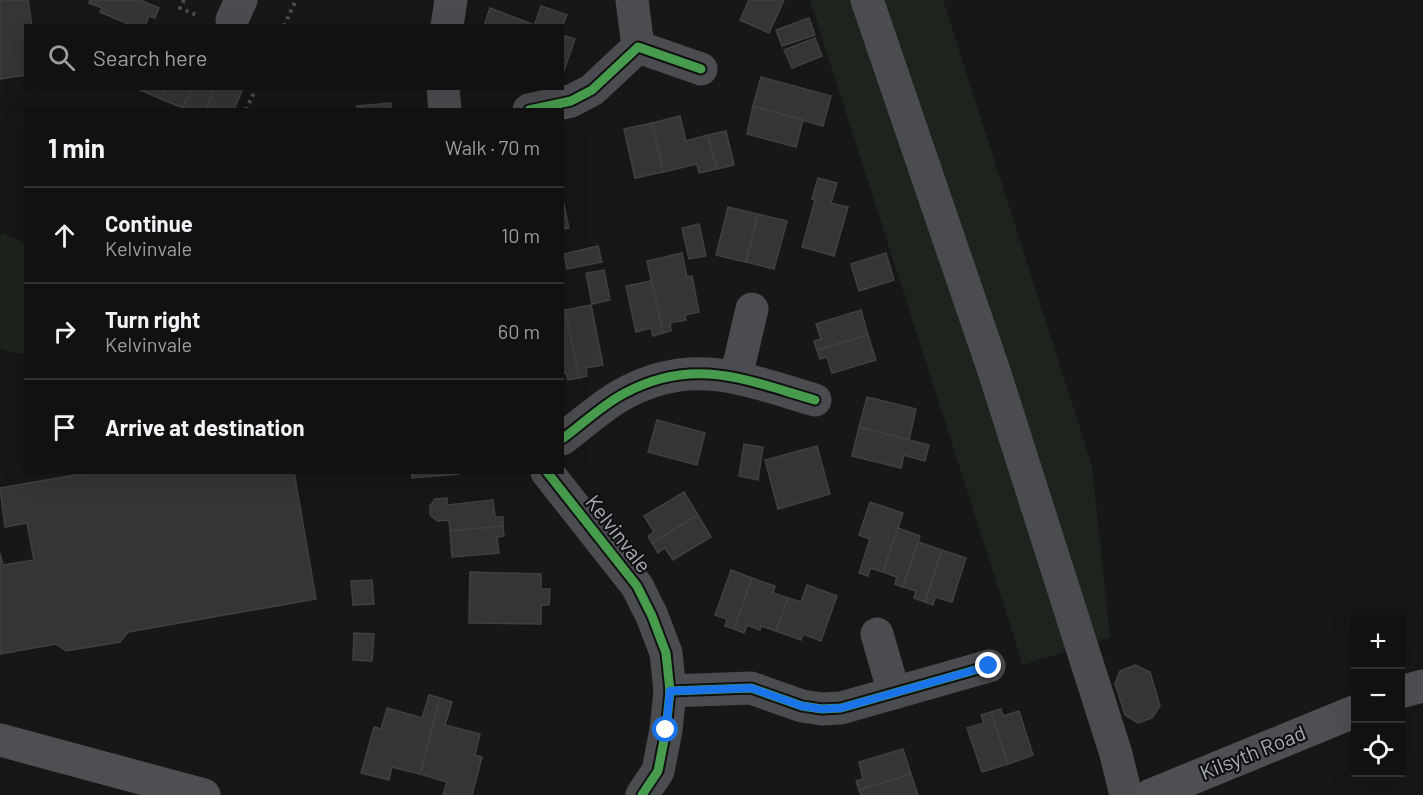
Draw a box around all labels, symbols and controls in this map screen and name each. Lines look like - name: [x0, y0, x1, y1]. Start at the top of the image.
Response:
- search box: [24, 24, 564, 90]
- icon: search: [45, 41, 78, 74]
- text: Search here: [93, 44, 207, 70]
- text: 1 min: [48, 132, 105, 163]
- text: Walk · 70 m: [445, 135, 540, 159]
- text: Continue: [105, 210, 193, 236]
- icon: ahead: [48, 219, 81, 252]
- text: 10 m: [501, 223, 540, 247]
- text: Kelvinvale: [105, 236, 192, 260]
- text: Turn right: [105, 306, 200, 332]
- icon: right: [48, 315, 81, 348]
- text: 60 m: [498, 319, 540, 343]
- text: Kelvinvale: [105, 332, 192, 356]
- icon: arrive: [48, 411, 81, 444]
- text: Arrive at destination: [105, 414, 304, 440]
- street label: Kelvinvale: [581, 489, 657, 577]
- map controls: [1351, 615, 1405, 777]
- button: +: [1351, 615, 1405, 669]
- route end: [975, 652, 1001, 678]
- button: −: [1351, 669, 1405, 723]
- route start: [652, 716, 678, 742]
- street label: Kilsyth Road: [1196, 719, 1309, 784]
- button: locate: [1351, 723, 1405, 777]

